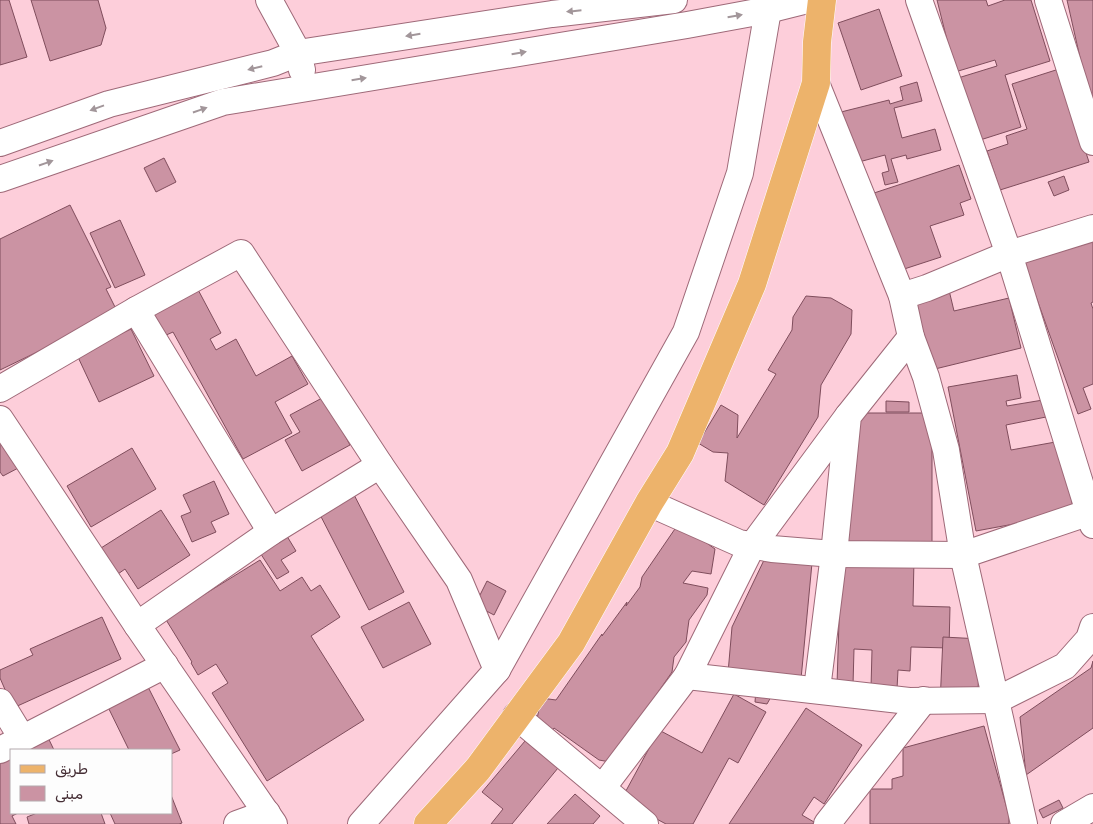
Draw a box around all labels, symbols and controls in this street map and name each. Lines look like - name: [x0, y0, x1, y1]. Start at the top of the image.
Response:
- one-way arrow: [566, 7, 582, 15]
- one-way arrow: [727, 12, 743, 20]
- one-way arrow: [405, 31, 421, 39]
- one-way arrow: [512, 49, 528, 57]
- one-way arrow: [247, 64, 262, 72]
- one-way arrow: [351, 75, 367, 83]
- one-way arrow: [90, 105, 105, 112]
- one-way arrow: [192, 106, 207, 113]
- one-way arrow: [39, 159, 54, 167]
- legend: [10, 749, 172, 814]
- text: طريق: [55, 760, 88, 778]
- text: مبنى: [55, 785, 83, 803]

